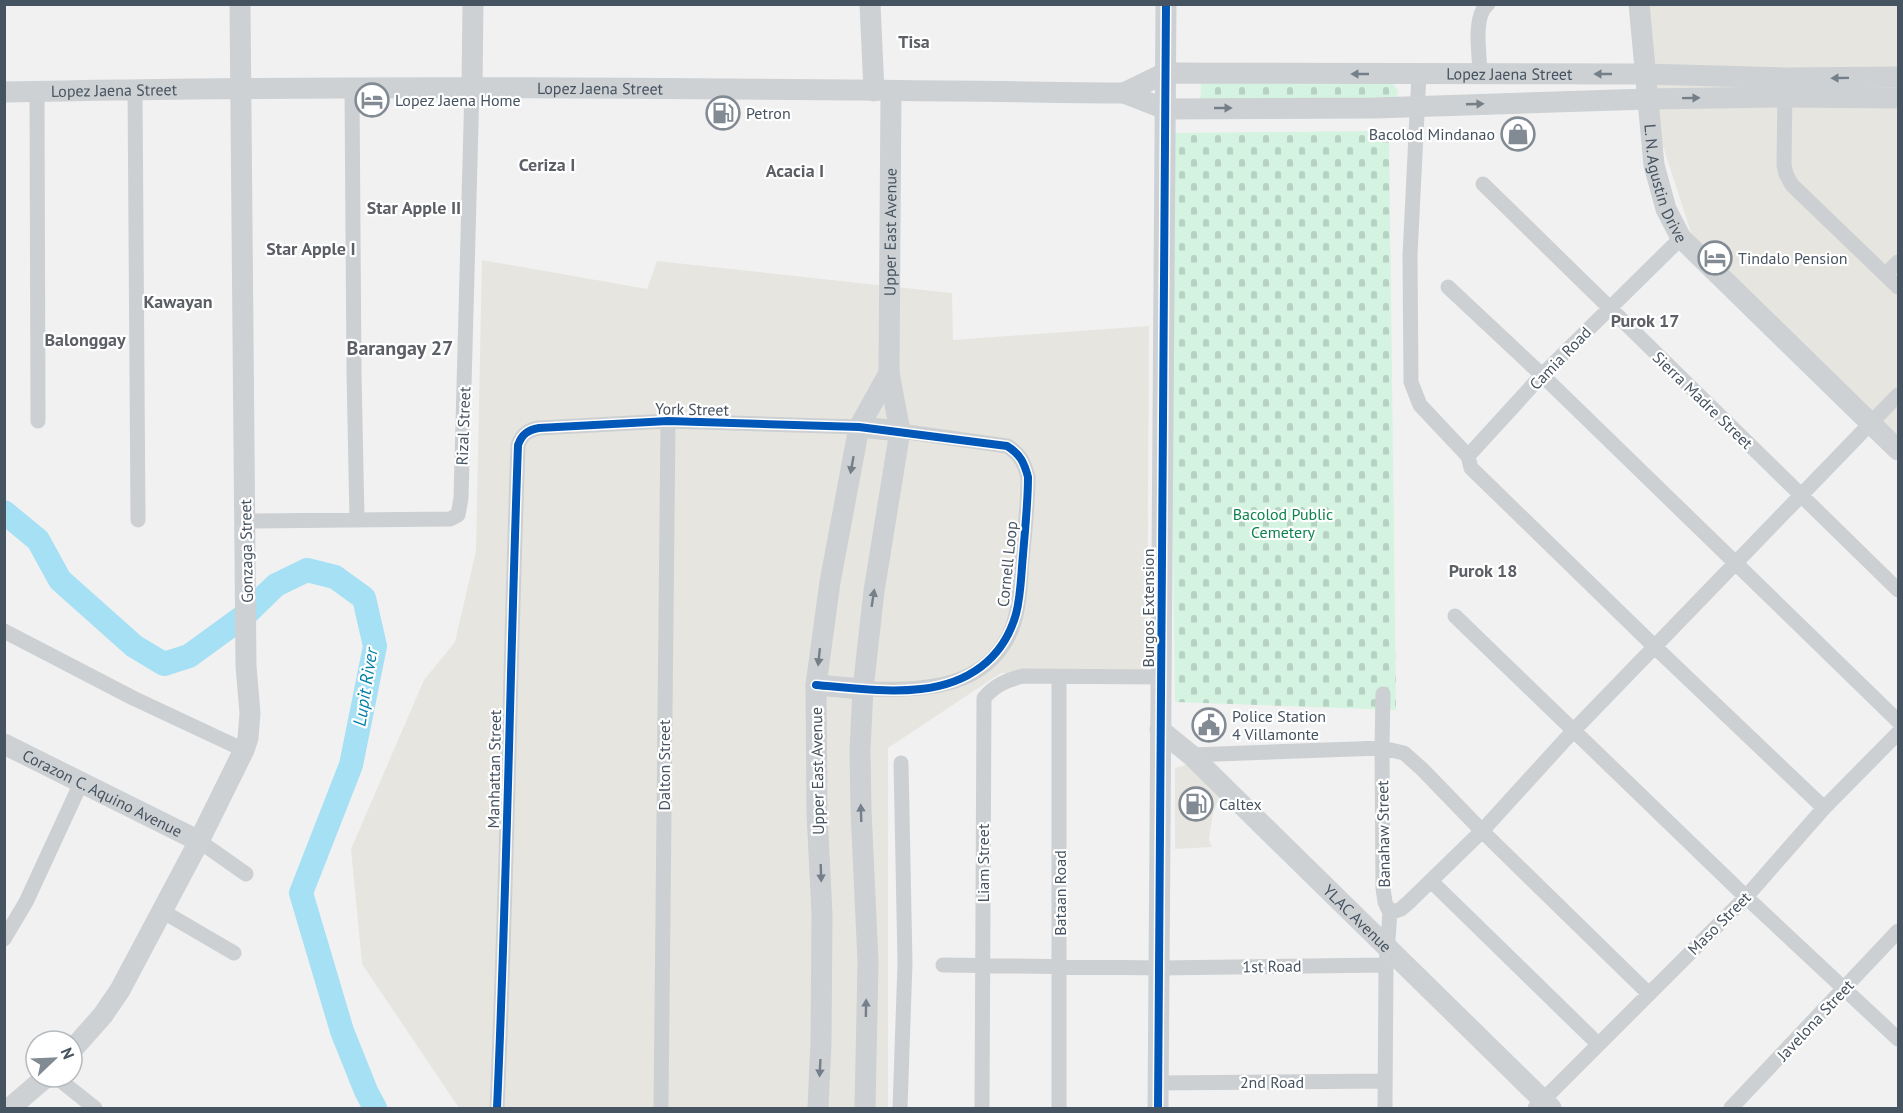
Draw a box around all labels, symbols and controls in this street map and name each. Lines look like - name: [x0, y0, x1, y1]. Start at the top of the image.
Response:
- district label: Tisa: [898, 30, 930, 53]
- street label: Lopez Jaena Street: [1446, 64, 1573, 84]
- one-way arrow: [1351, 69, 1370, 79]
- one-way arrow: [1594, 69, 1613, 79]
- one-way arrow: [1831, 73, 1850, 82]
- street label: Lopez Jaena Street: [537, 78, 664, 99]
- street label: Lopez Jaena Street: [51, 79, 178, 101]
- hotel icon: Lopez Jaena Home: [354, 82, 390, 118]
- place label: Lopez Jaena Home: [395, 90, 521, 110]
- one-way arrow: [1682, 93, 1701, 103]
- fuel station icon: Petron: [705, 95, 741, 131]
- one-way arrow: [1466, 99, 1485, 108]
- place label: Petron: [746, 103, 791, 123]
- one-way arrow: [1214, 103, 1233, 113]
- shop icon: Bacolod Mindanao: [1500, 116, 1536, 152]
- street label: L. N. Agustin Drive: [1640, 123, 1692, 246]
- place label: Bacolod Mindanao: [1369, 124, 1495, 144]
- district label: Ceriza I: [519, 153, 575, 176]
- district label: Acacia I: [766, 159, 824, 182]
- street label: Upper East Avenue: [880, 168, 900, 296]
- district label: Star Apple II: [367, 196, 461, 219]
- district label: Star Apple I: [266, 237, 356, 260]
- hotel icon: Tindalo Pension: [1697, 240, 1733, 276]
- place label: Tindalo Pension: [1738, 248, 1848, 268]
- district label: Kawayan: [144, 290, 212, 313]
- district label: Purok 17: [1611, 309, 1679, 332]
- street label: Camia Road: [1525, 322, 1595, 394]
- district label: Balonggay: [44, 328, 126, 351]
- district label: Barangay 27: [347, 335, 453, 361]
- street label: Sierra Madre Street: [1649, 347, 1758, 453]
- street label: Rizal Street: [452, 386, 474, 466]
- street label: York Street: [655, 398, 730, 420]
- one-way arrow: [847, 456, 856, 475]
- street label: Gonzaga Street: [235, 498, 257, 603]
- park label: Bacolod Public Cemetery: [1233, 504, 1333, 542]
- street label: Cornell Loop: [993, 520, 1021, 608]
- street label: Burgos Extension: [1138, 549, 1158, 667]
- district label: Purok 18: [1449, 559, 1517, 582]
- one-way arrow: [869, 588, 878, 607]
- water label: Lupit River: [347, 645, 383, 728]
- one-way arrow: [814, 648, 824, 667]
- place label: Police Station 4 Villamonte: [1232, 706, 1326, 744]
- street label: Upper East Avenue: [806, 707, 828, 835]
- public building icon: Police Station 4 Villamonte: [1191, 707, 1227, 743]
- street label: Manhattan Street: [483, 709, 505, 829]
- street label: Dalton Street: [654, 719, 674, 810]
- street label: Corazon C. Aquino Avenue: [19, 745, 186, 841]
- street label: Banahaw Street: [1372, 780, 1394, 888]
- fuel station icon: Caltex: [1178, 786, 1214, 822]
- place label: Caltex: [1219, 794, 1262, 814]
- one-way arrow: [857, 804, 866, 823]
- street label: Liam Street: [973, 823, 993, 902]
- street label: Bataan Road: [1050, 850, 1070, 936]
- one-way arrow: [816, 863, 826, 882]
- street label: YLAC Avenue: [1319, 880, 1396, 956]
- street label: Maso Street: [1683, 887, 1755, 959]
- street label: 1st Road: [1242, 955, 1302, 977]
- street label: Javelona Street: [1772, 975, 1858, 1065]
- one-way arrow: [862, 999, 871, 1018]
- north arrow: [24, 1029, 84, 1089]
- text: N: [57, 1044, 79, 1062]
- one-way arrow: [816, 1058, 825, 1077]
- street label: 2nd Road: [1240, 1072, 1304, 1092]

